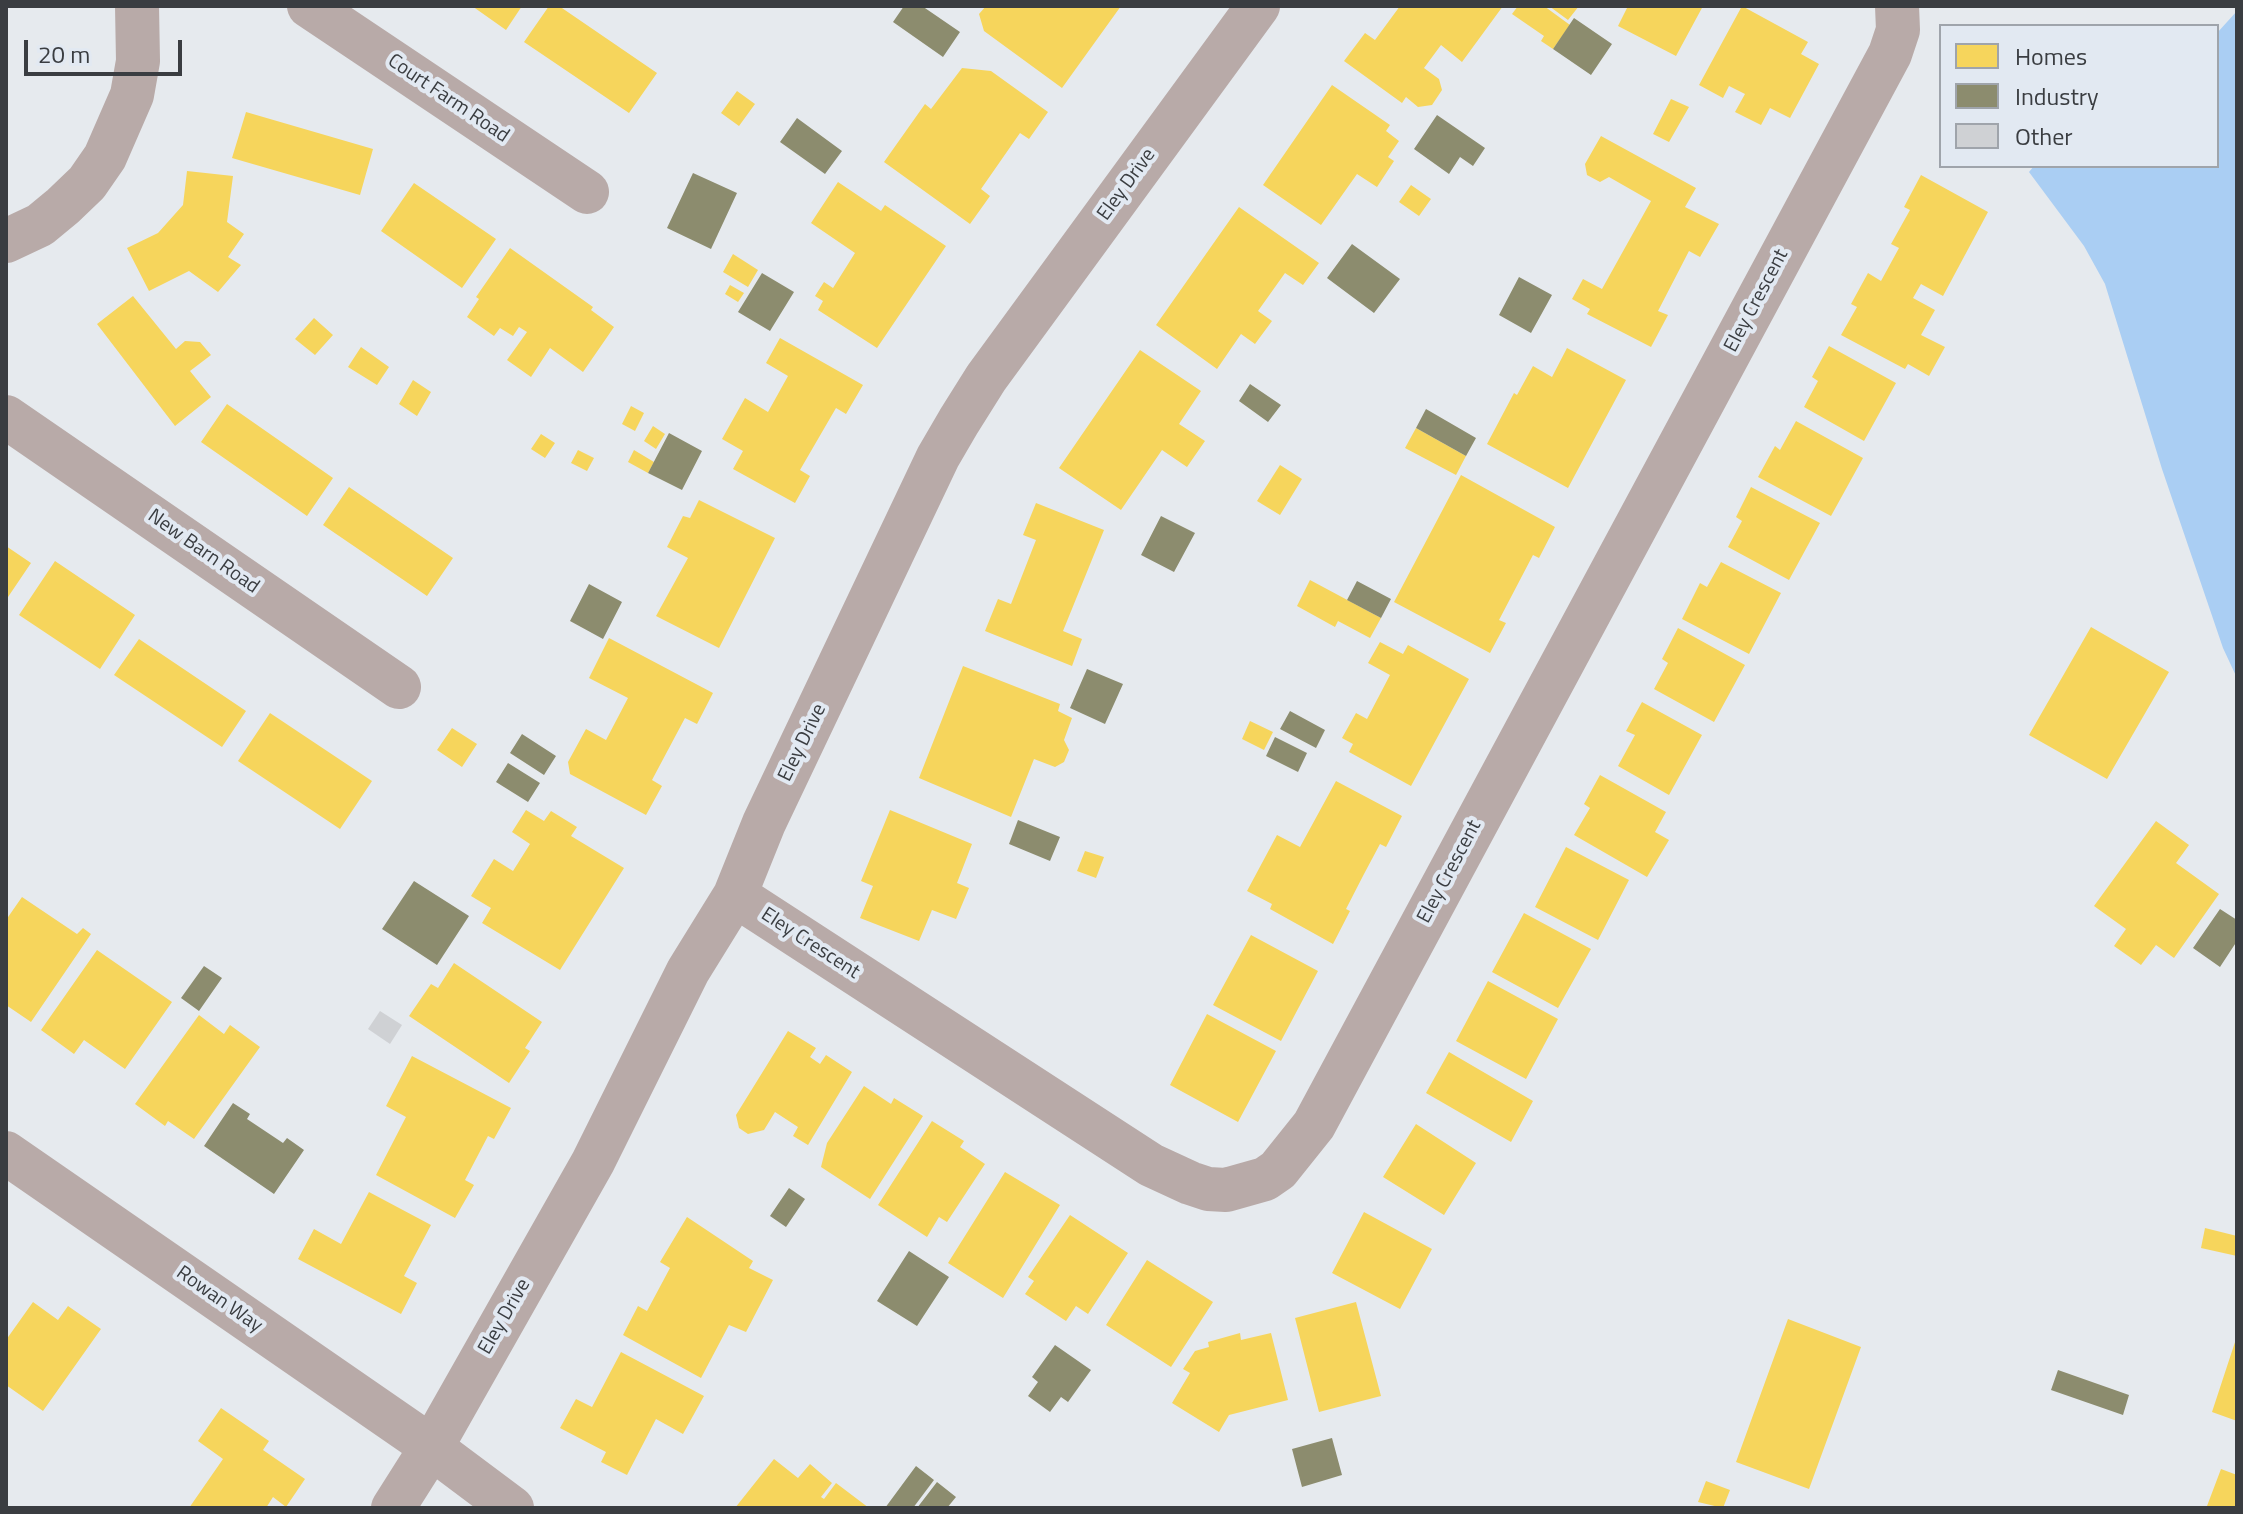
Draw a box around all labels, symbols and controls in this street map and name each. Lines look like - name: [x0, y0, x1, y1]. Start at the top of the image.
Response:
- scale bar: [28, 24, 186, 74]
- legend: [1939, 24, 2219, 168]
- text: 20 m: [38, 36, 90, 72]
- text: Homes: [2015, 38, 2087, 74]
- street label: Court Farm Road: [383, 50, 513, 148]
- text: Industry: [2015, 78, 2099, 114]
- text: Other: [2015, 118, 2073, 154]
- street label: Eley Drive: [1093, 144, 1161, 226]
- street label: Eley Crescent: [1720, 245, 1794, 357]
- street label: New Barn Road: [143, 505, 263, 599]
- street label: Eley Drive: [774, 700, 832, 786]
- street label: Eley Crescent: [1413, 816, 1487, 928]
- street label: Eley Crescent: [756, 903, 864, 985]
- street label: Rowan Way: [171, 1262, 267, 1338]
- street label: Eley Drive: [474, 1275, 536, 1359]

